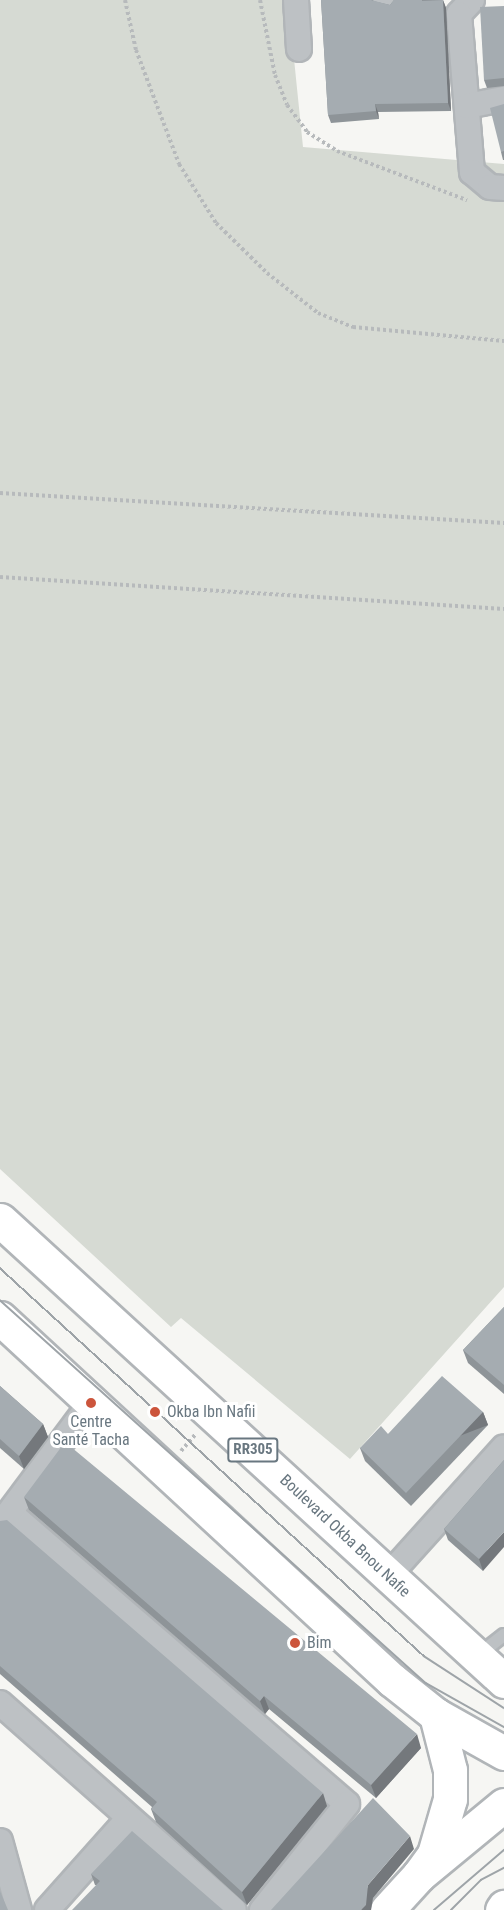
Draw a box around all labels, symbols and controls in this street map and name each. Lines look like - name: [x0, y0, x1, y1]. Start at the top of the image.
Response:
- marker: Centre Santé Tacha: [84, 1396, 98, 1410]
- place label: Okba Ibn Nafii: [167, 1402, 255, 1422]
- marker: Okba Ibn Nafii: [148, 1405, 162, 1419]
- place label: Centre Santé Tacha: [52, 1412, 130, 1450]
- road number: RR305: [226, 1438, 280, 1462]
- street label: Boulevard Okba Bnou Nafie: [276, 1471, 414, 1601]
- place label: Bim: [307, 1633, 331, 1653]
- marker: Bim: [288, 1636, 302, 1650]

